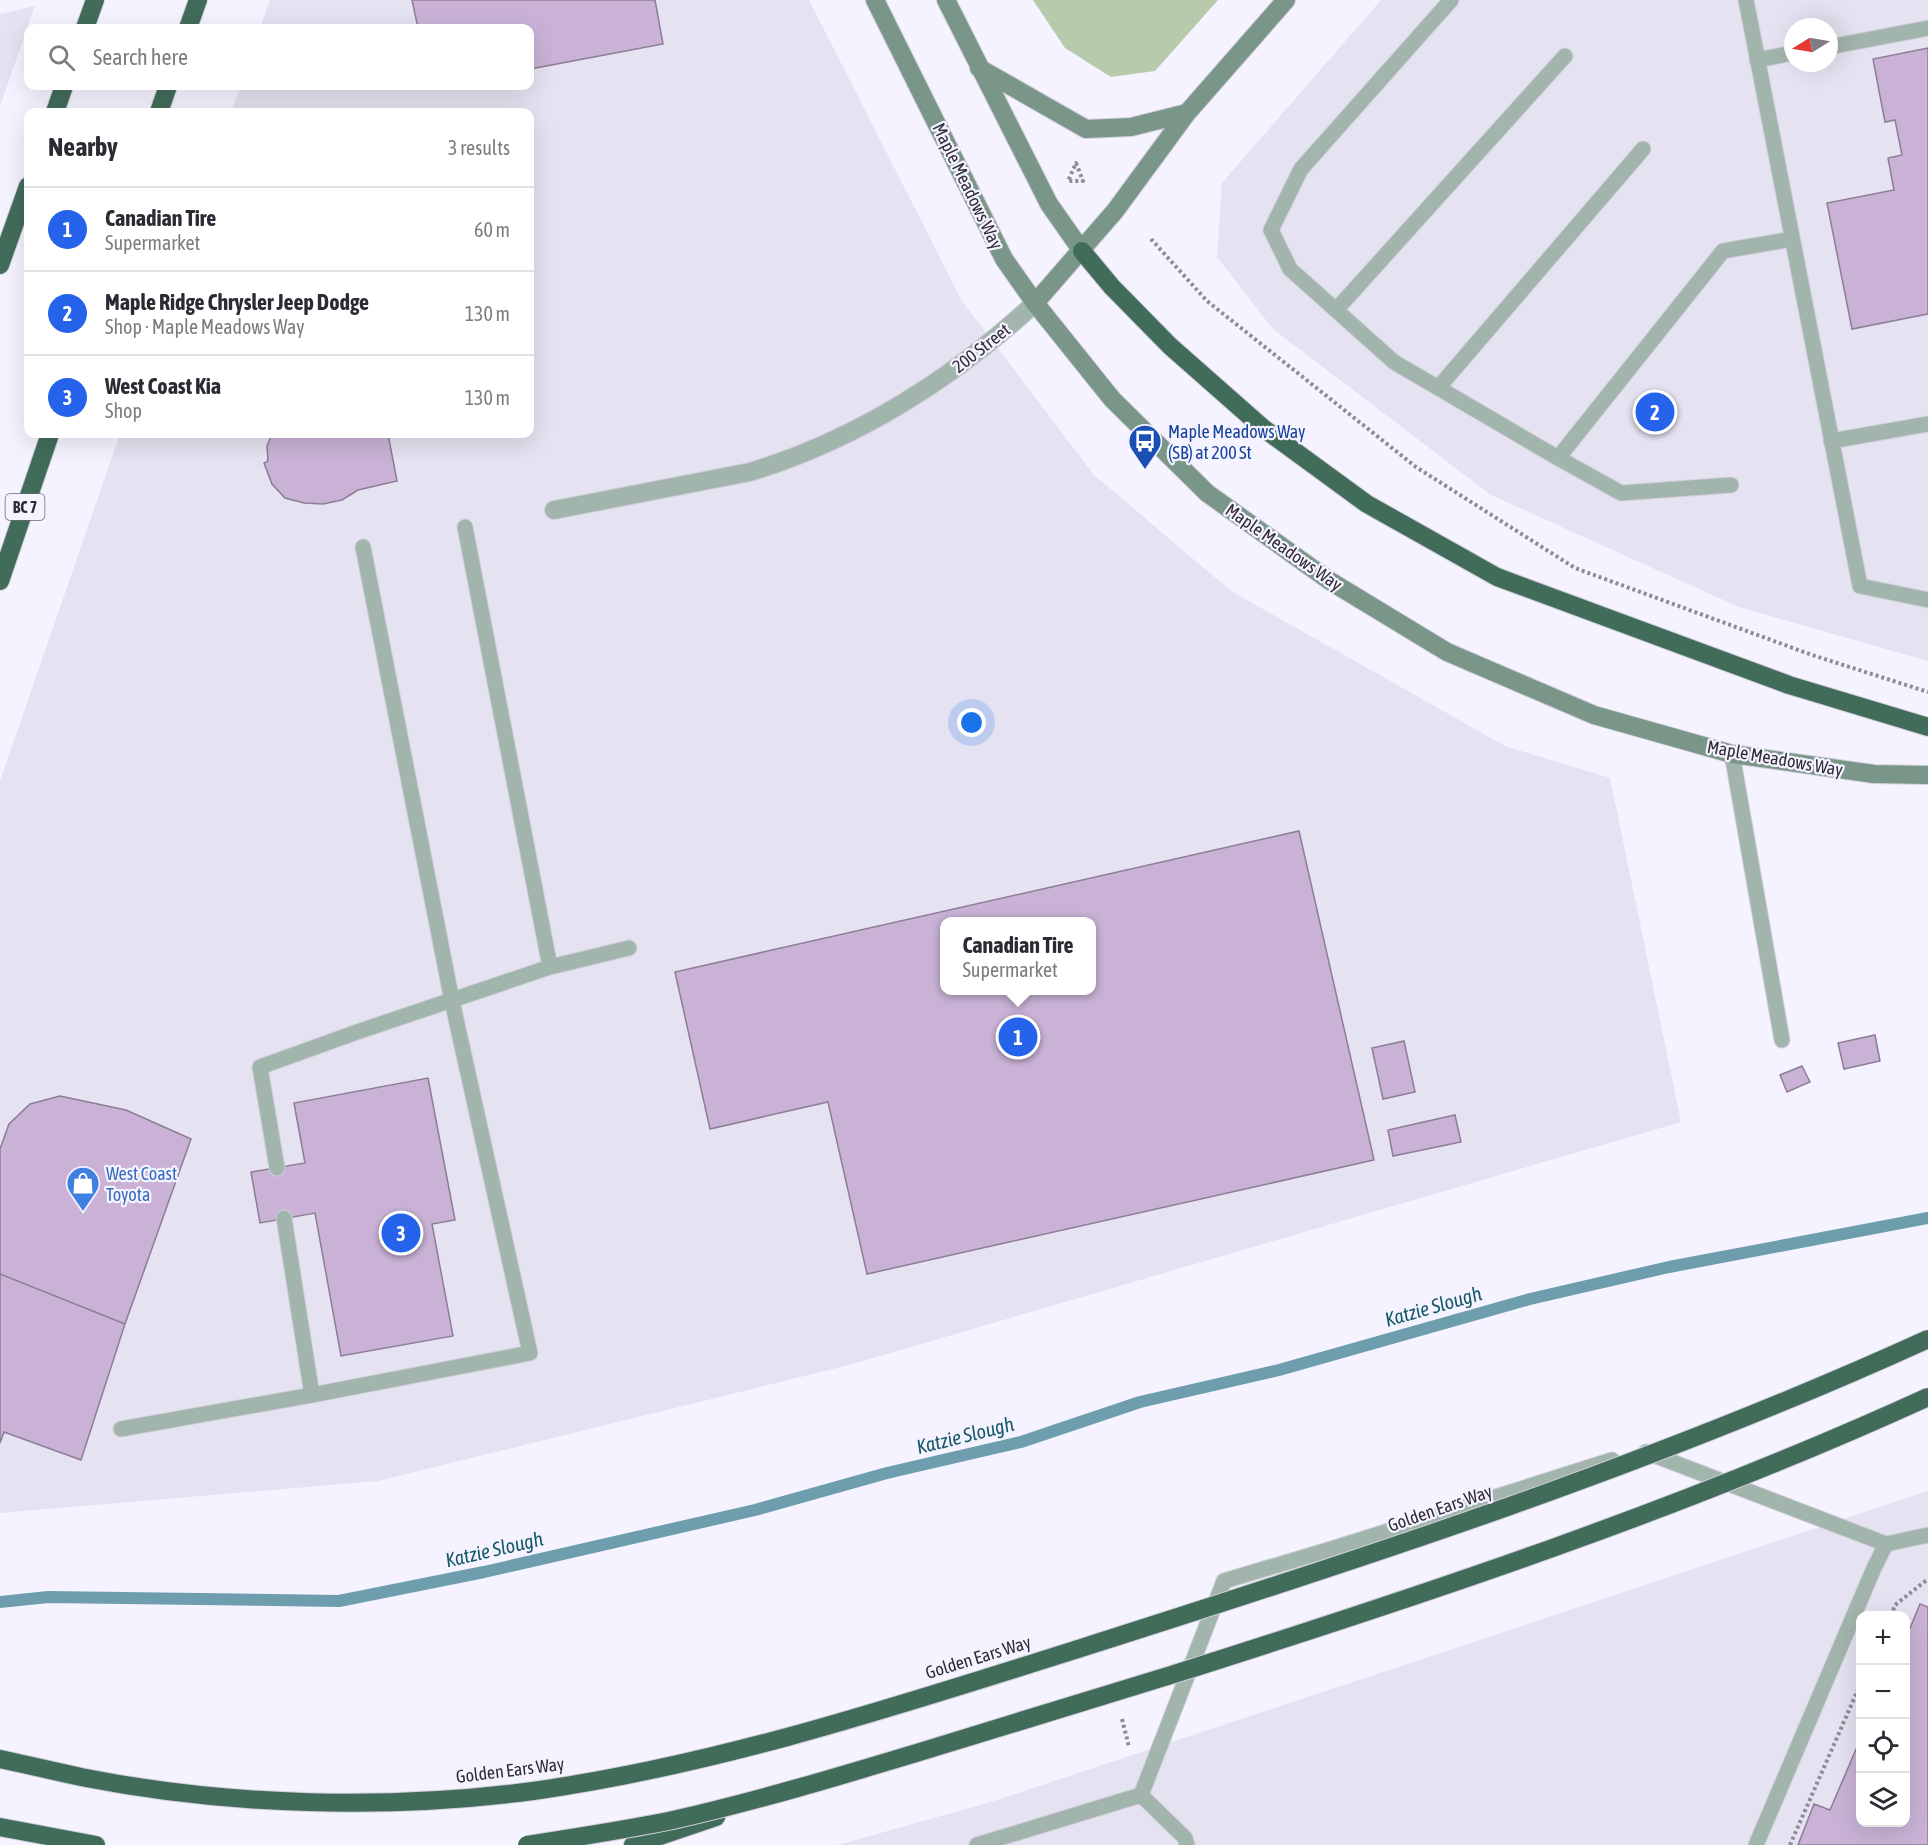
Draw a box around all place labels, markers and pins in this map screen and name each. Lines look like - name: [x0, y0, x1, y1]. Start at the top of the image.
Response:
- pin: 2: [1636, 390, 1674, 434]
- place label: Maple Meadows Way (SB) at 200 St: [1168, 421, 1305, 463]
- bus stop icon: Maple Meadows Way (SB) at 200 St: [1127, 423, 1163, 470]
- pin: 1: [998, 1014, 1038, 1060]
- place label: West Coast Toyota: [106, 1163, 177, 1205]
- shop icon: West Coast Toyota: [65, 1165, 101, 1212]
- pin: 3: [382, 1210, 420, 1256]

